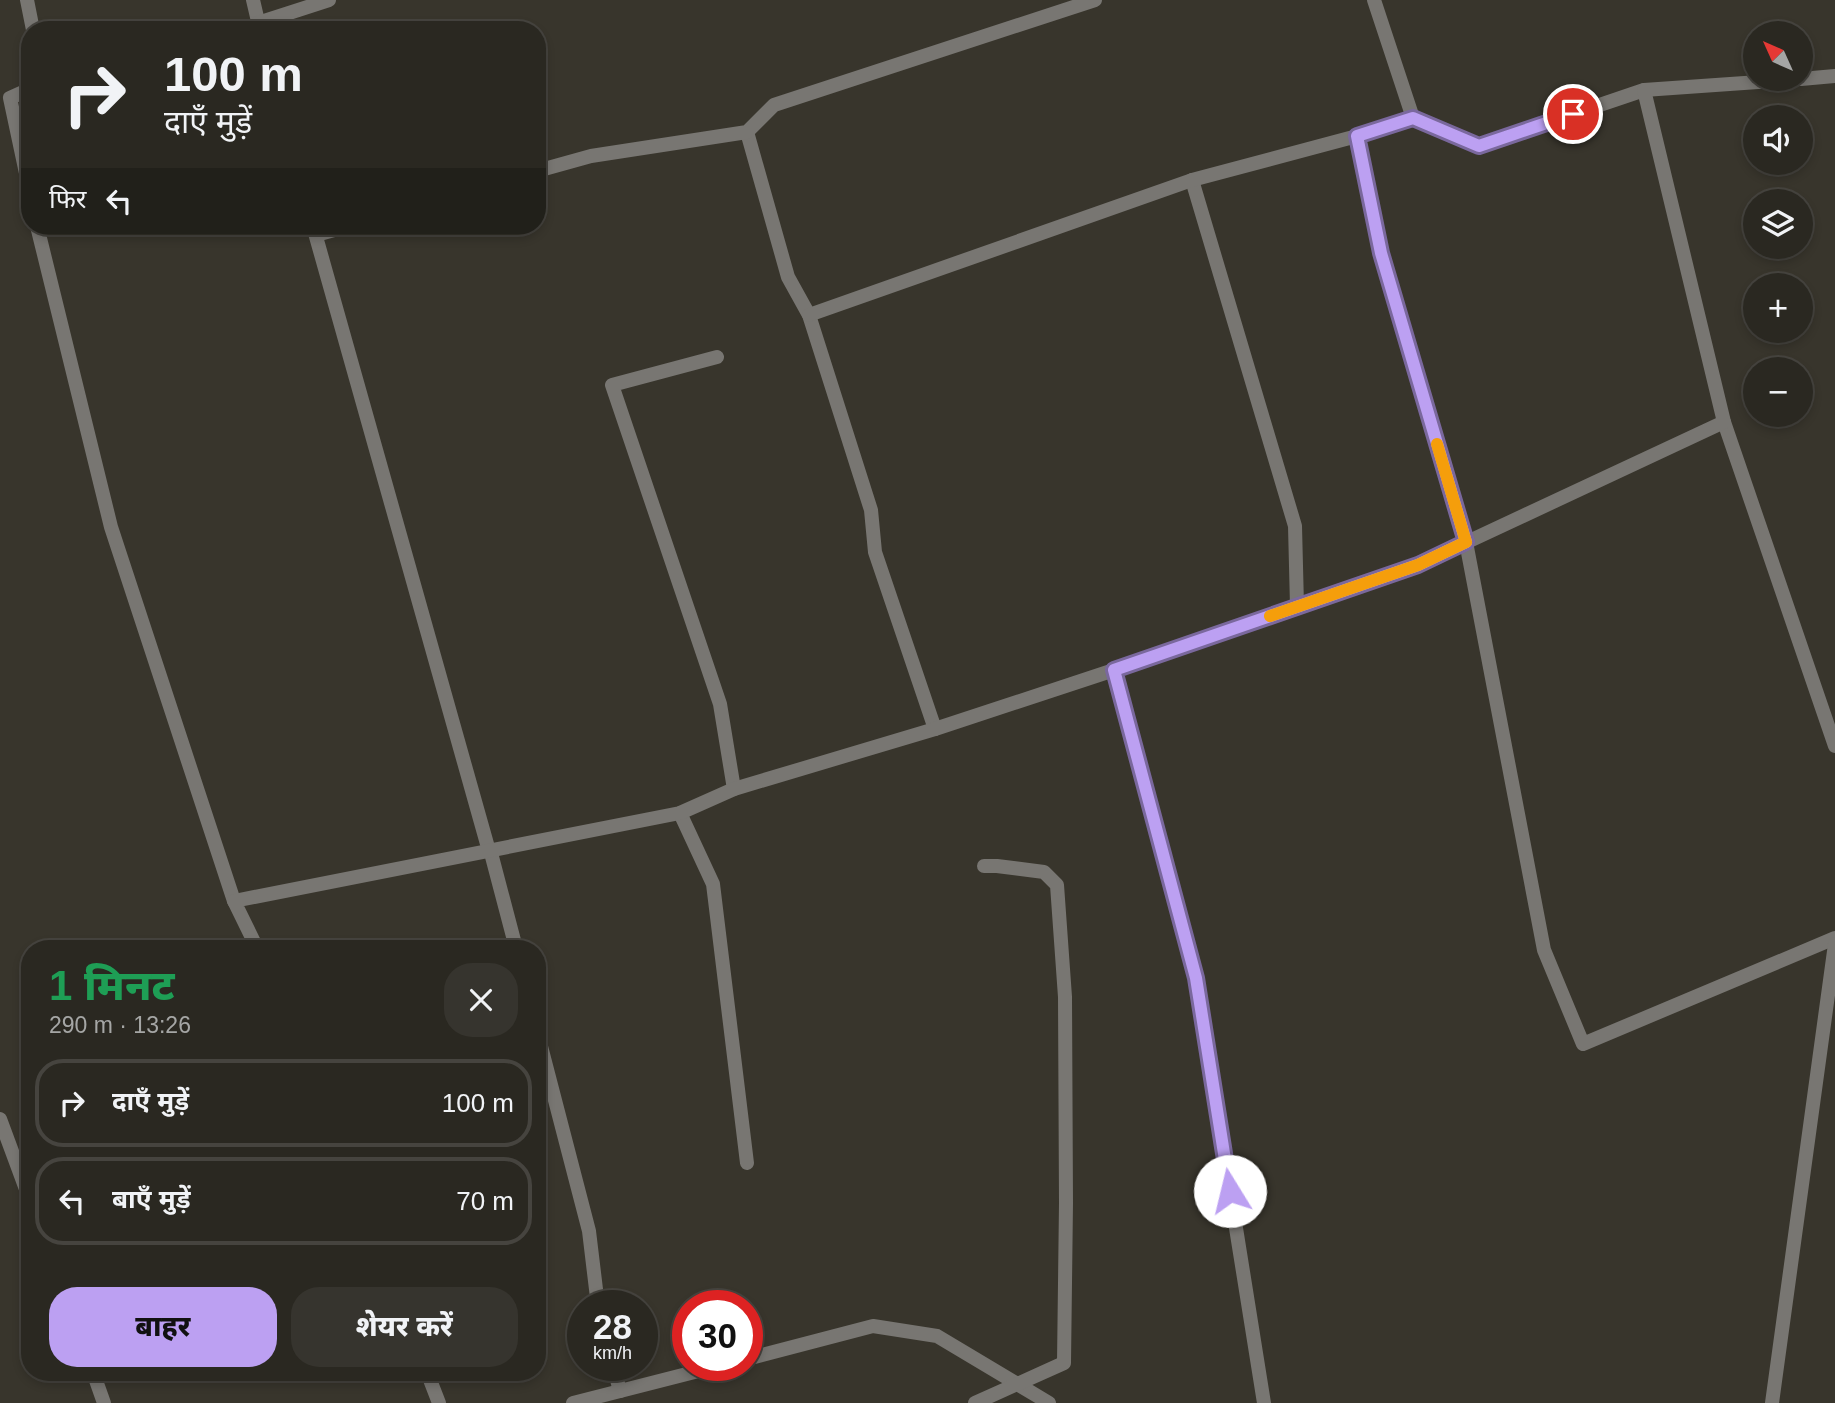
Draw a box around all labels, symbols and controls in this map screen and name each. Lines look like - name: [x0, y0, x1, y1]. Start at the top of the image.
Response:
- north arrow: [1743, 21, 1813, 91]
- map controls: [1743, 21, 1813, 427]
- text: 100 m: [164, 47, 303, 101]
- icon: right: [49, 49, 140, 140]
- pin: [1543, 84, 1603, 144]
- icon: arrive: [1554, 95, 1592, 133]
- text: दाएँ मुड़ें: [164, 104, 252, 140]
- button: sound: [1743, 105, 1813, 175]
- icon: left: [100, 182, 138, 220]
- text: फिर: [49, 184, 86, 214]
- button: layers: [1743, 189, 1813, 259]
- button: +: [1743, 273, 1813, 343]
- button: −: [1743, 357, 1813, 427]
- text: 1 मिनट: [49, 962, 174, 1009]
- button: close: [444, 963, 518, 1037]
- text: 290 m · 13:26: [49, 1012, 191, 1038]
- icon: right: [53, 1084, 91, 1122]
- text: दाएँ मुड़ें: [112, 1086, 189, 1116]
- text: 100 m: [442, 1088, 514, 1118]
- position arrow: [1193, 1154, 1267, 1228]
- icon: left: [53, 1182, 91, 1220]
- text: बाएँ मुड़ें: [112, 1184, 191, 1214]
- text: 70 m: [456, 1186, 514, 1216]
- button: बाहर: [49, 1287, 277, 1367]
- button: शेयर करें: [291, 1287, 518, 1367]
- speed limit sign: 30: [672, 1290, 763, 1381]
- text: 28: [593, 1307, 632, 1346]
- text: km/h: [593, 1343, 632, 1363]

